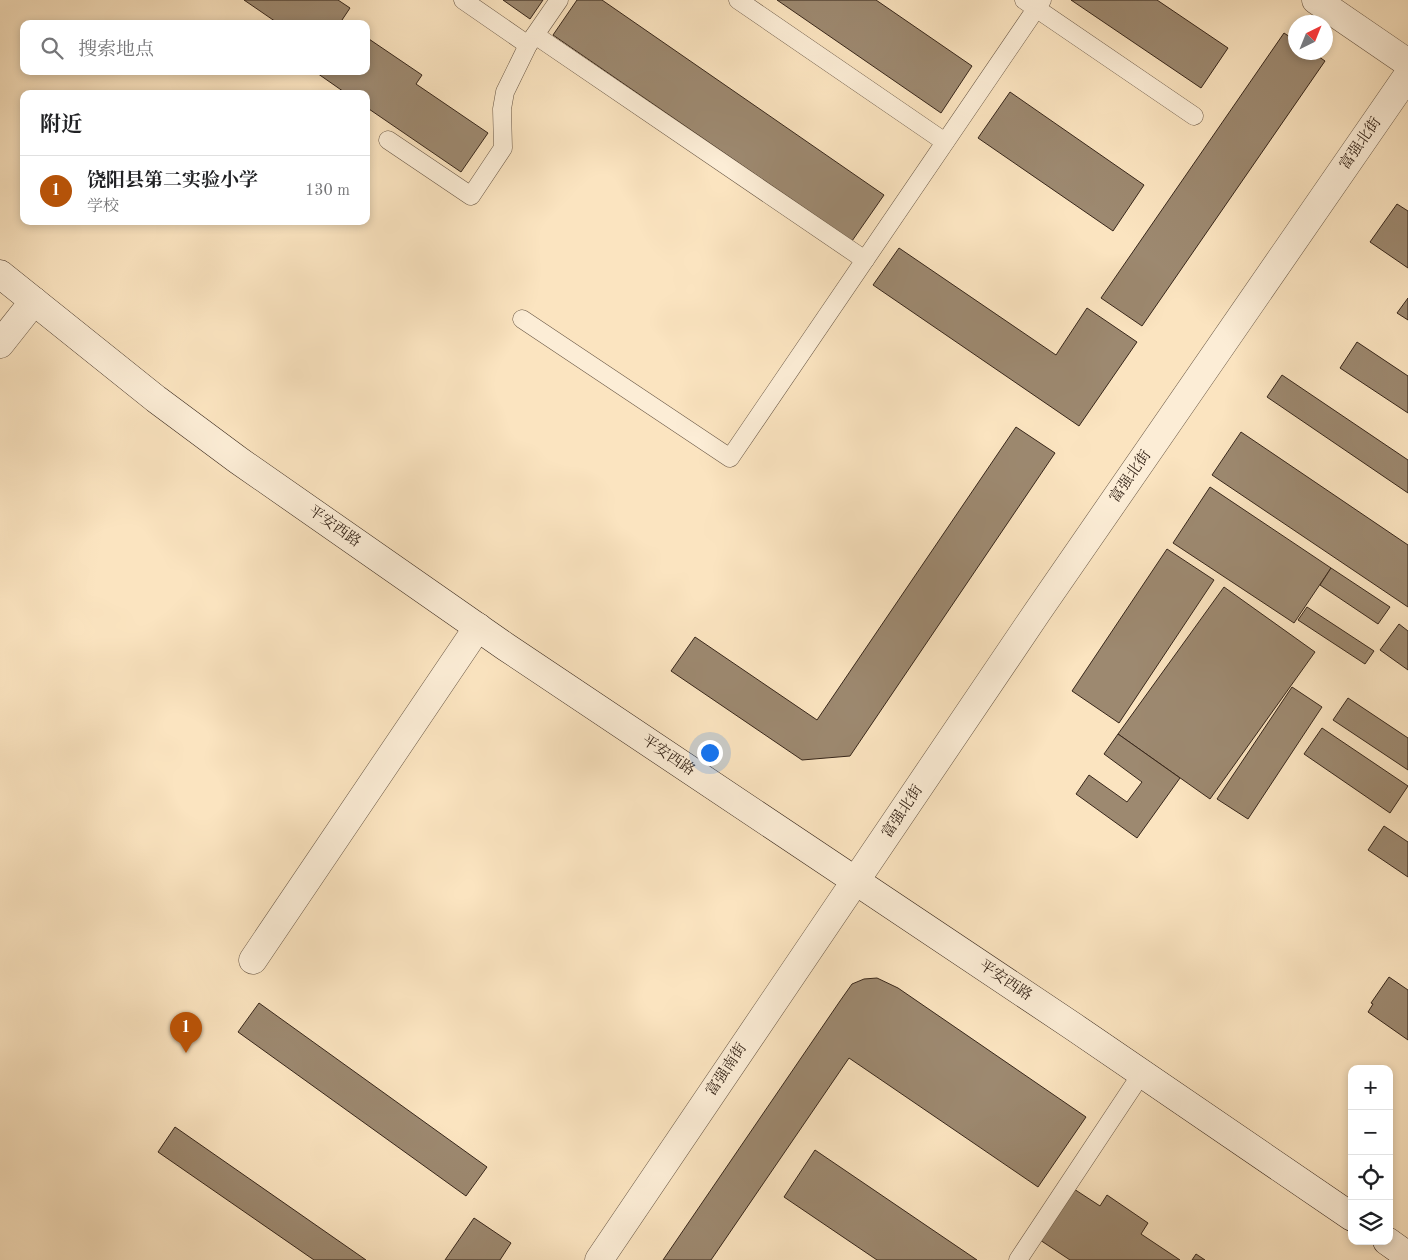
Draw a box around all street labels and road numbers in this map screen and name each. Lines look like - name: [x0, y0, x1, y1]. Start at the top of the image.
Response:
- street label: 富强北街: [1336, 114, 1384, 173]
- street label: 富强北街: [1106, 447, 1154, 506]
- street label: 平安西路: [305, 502, 364, 550]
- street label: 平安西路: [639, 731, 698, 779]
- street label: 富强北街: [878, 782, 926, 841]
- street label: 平安西路: [976, 956, 1035, 1004]
- street label: 富强南街: [702, 1040, 750, 1099]

